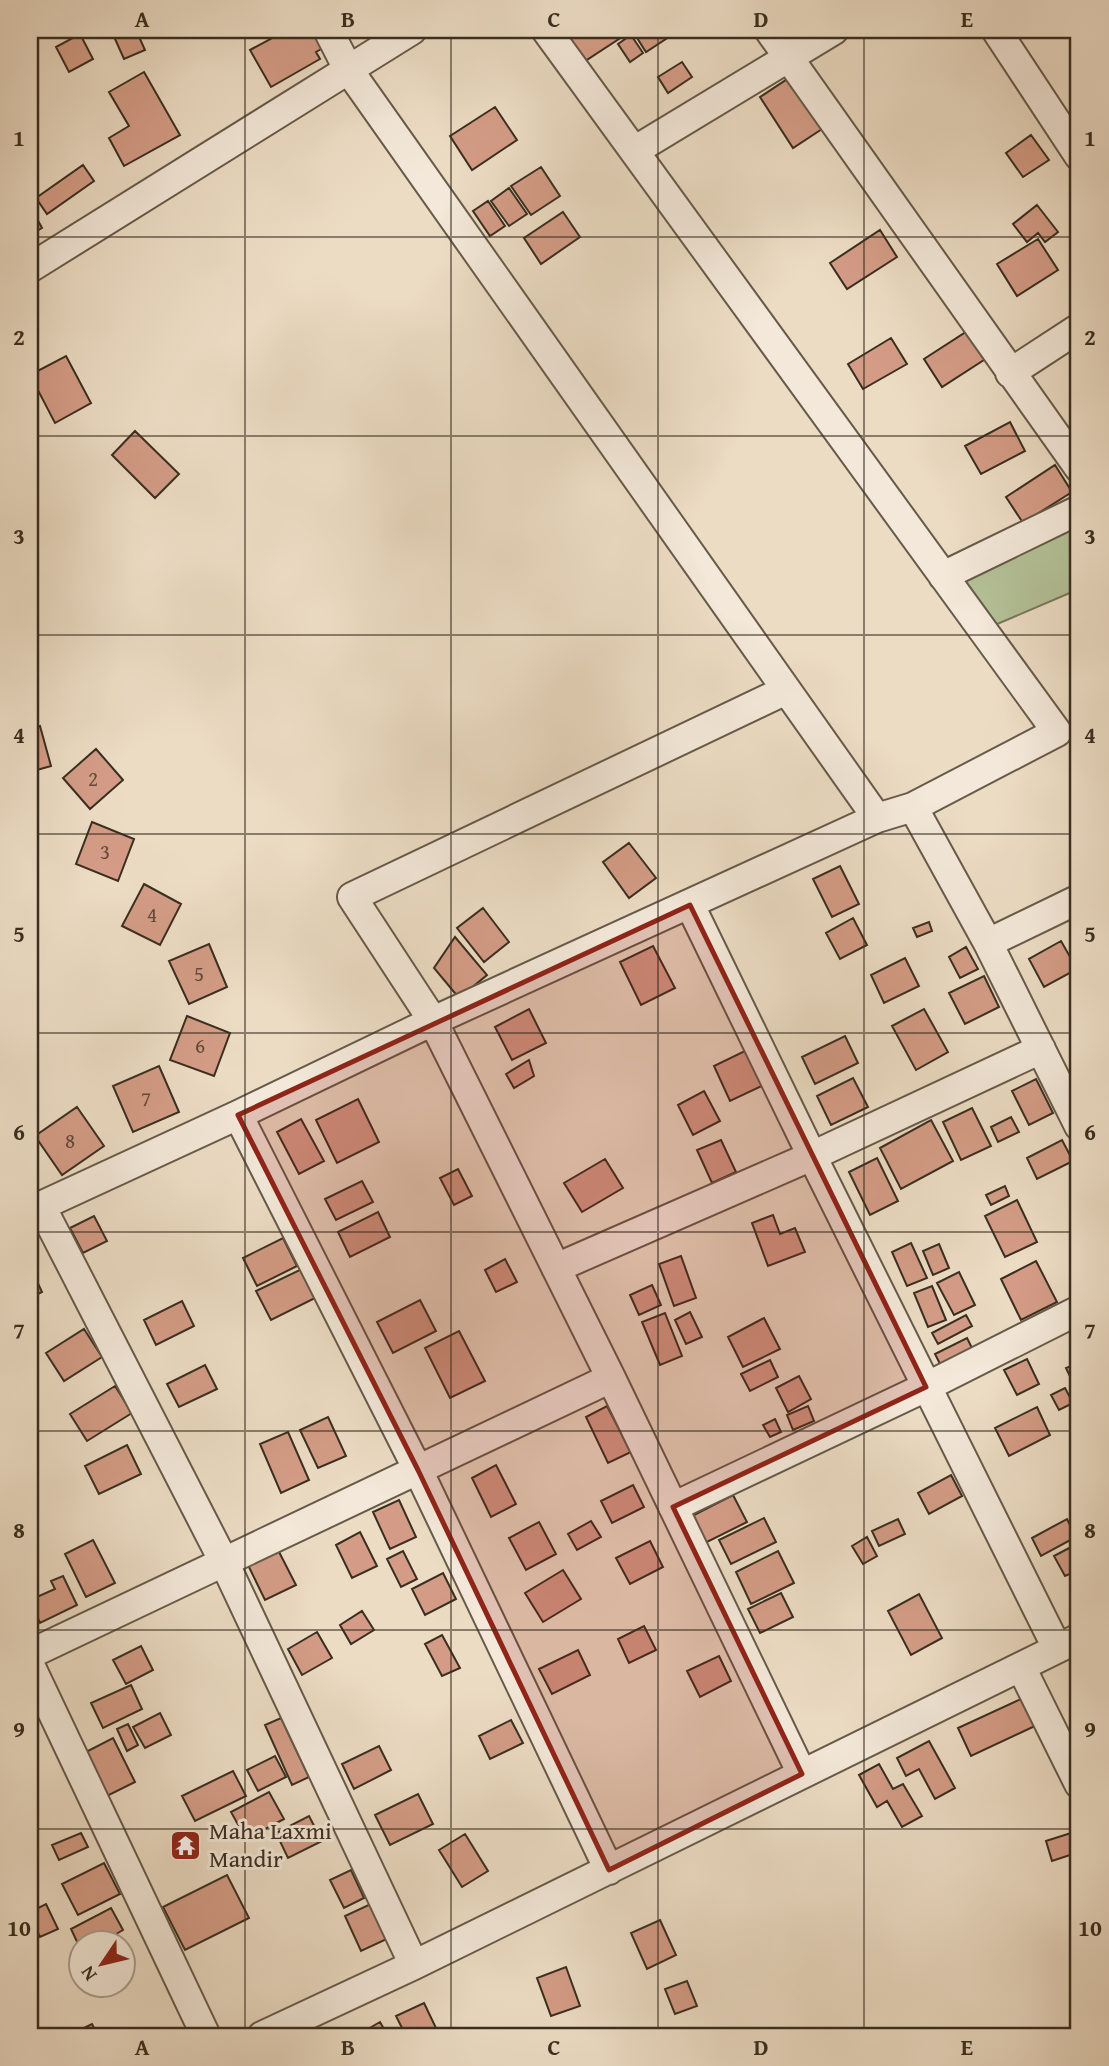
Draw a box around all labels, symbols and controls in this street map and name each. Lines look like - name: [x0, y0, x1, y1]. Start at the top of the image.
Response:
- text: A: [135, 2, 150, 35]
- text: B: [341, 2, 355, 35]
- text: C: [547, 2, 561, 35]
- text: D: [754, 2, 769, 35]
- text: E: [961, 2, 973, 35]
- text: 1: [13, 121, 25, 154]
- text: 1: [1084, 121, 1096, 154]
- text: 2: [13, 320, 25, 353]
- text: 2: [1084, 320, 1096, 353]
- text: 3: [13, 519, 25, 552]
- text: 3: [1084, 519, 1096, 552]
- text: 4: [13, 718, 25, 751]
- text: 4: [1084, 718, 1096, 751]
- house number: 2: [88, 763, 98, 794]
- house number: 3: [100, 836, 110, 867]
- house number: 4: [147, 899, 157, 930]
- text: 5: [13, 917, 25, 950]
- text: 5: [1084, 917, 1096, 950]
- house number: 5: [194, 958, 204, 989]
- house number: 6: [195, 1030, 205, 1061]
- house number: 7: [141, 1083, 151, 1114]
- text: 6: [13, 1115, 25, 1148]
- text: 6: [1084, 1115, 1096, 1148]
- house number: 8: [65, 1125, 75, 1156]
- text: 7: [13, 1314, 25, 1347]
- text: 7: [1084, 1314, 1096, 1347]
- text: 8: [13, 1513, 25, 1546]
- text: 8: [1084, 1513, 1096, 1546]
- text: 9: [13, 1712, 25, 1745]
- text: 9: [1084, 1712, 1096, 1745]
- place label: Maha Laxmi Mandir: [209, 1813, 332, 1876]
- temple icon: Maha Laxmi Mandir: [169, 1828, 203, 1862]
- text: 10: [7, 1911, 31, 1944]
- text: 10: [1078, 1911, 1102, 1944]
- north arrow: [66, 1930, 136, 2000]
- text: N: [73, 1960, 103, 1987]
- text: A: [135, 2030, 150, 2063]
- text: B: [341, 2030, 355, 2063]
- text: C: [547, 2030, 561, 2063]
- text: D: [754, 2030, 769, 2063]
- text: E: [961, 2030, 973, 2063]

